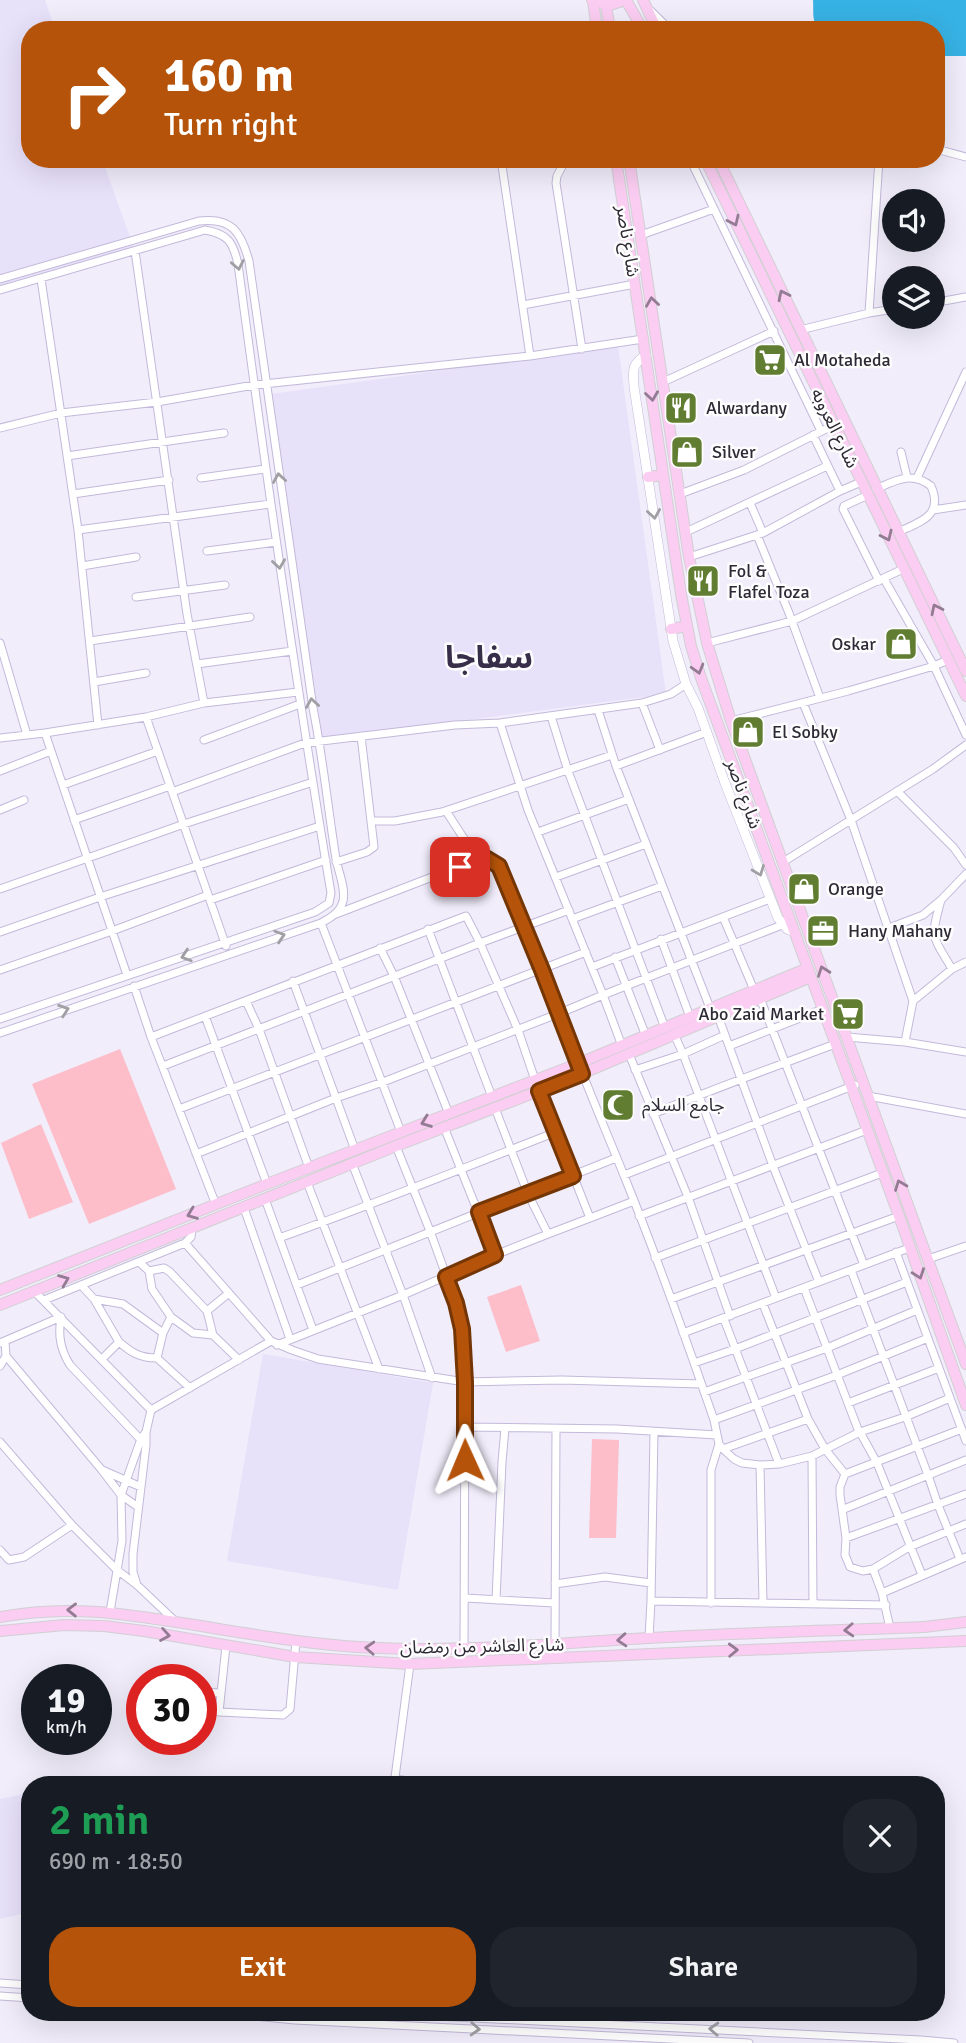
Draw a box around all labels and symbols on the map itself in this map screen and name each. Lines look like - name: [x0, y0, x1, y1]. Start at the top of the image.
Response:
- street label: شارع ناصر: [608, 202, 645, 279]
- one-way arrow: [726, 214, 740, 226]
- one-way arrow: [230, 259, 245, 271]
- one-way arrow: [777, 290, 791, 302]
- one-way arrow: [644, 296, 659, 308]
- supermarket icon: Al Motaheda: [751, 341, 789, 379]
- place label: Al Motaheda: [794, 349, 891, 371]
- street label: شارع العروبه: [804, 384, 864, 473]
- restaurant icon: Alwardany: [662, 389, 700, 427]
- one-way arrow: [644, 390, 659, 402]
- place label: Alwardany: [706, 397, 788, 419]
- shop icon: Silver: [668, 433, 706, 471]
- place label: Silver: [712, 441, 756, 463]
- one-way arrow: [272, 472, 287, 484]
- one-way arrow: [646, 508, 661, 520]
- one-way arrow: [879, 529, 893, 541]
- one-way arrow: [271, 558, 286, 569]
- place label: Fol & Flafel Toza: [728, 560, 810, 603]
- restaurant icon: Fol & Flafel Toza: [684, 562, 722, 600]
- one-way arrow: [930, 604, 944, 616]
- shop icon: Oskar: [882, 625, 920, 663]
- place label: Oskar: [832, 633, 876, 655]
- district label: سفاجا: [445, 638, 533, 677]
- one-way arrow: [690, 662, 704, 674]
- one-way arrow: [305, 697, 320, 709]
- shop icon: El Sobky: [729, 713, 767, 751]
- place label: El Sobky: [772, 721, 838, 743]
- street label: شارع ناصر: [718, 755, 767, 833]
- pin: [430, 837, 490, 897]
- one-way arrow: [751, 865, 765, 877]
- shop icon: Orange: [785, 870, 823, 908]
- place label: Orange: [828, 878, 884, 900]
- office icon: Hany Mahany: [804, 912, 842, 950]
- place label: Hany Mahany: [848, 920, 952, 942]
- one-way arrow: [273, 930, 285, 945]
- one-way arrow: [181, 948, 193, 962]
- one-way arrow: [817, 965, 831, 977]
- supermarket icon: Abo Zaid Market: [829, 995, 867, 1033]
- place label: Abo Zaid Market: [699, 1003, 824, 1025]
- one-way arrow: [58, 1004, 70, 1018]
- mosque icon: جامع السلام: [599, 1086, 637, 1124]
- place label: جامع السلام: [642, 1094, 725, 1119]
- one-way arrow: [421, 1114, 433, 1128]
- one-way arrow: [894, 1179, 908, 1191]
- one-way arrow: [187, 1206, 199, 1220]
- one-way arrow: [911, 1267, 925, 1279]
- one-way arrow: [57, 1274, 69, 1288]
- position arrow: [428, 1423, 502, 1497]
- one-way arrow: [66, 1602, 77, 1618]
- one-way arrow: [843, 1622, 854, 1637]
- one-way arrow: [159, 1627, 171, 1642]
- one-way arrow: [616, 1632, 627, 1647]
- street label: شارع العاشر من رمضان: [400, 1634, 564, 1661]
- one-way arrow: [364, 1640, 375, 1655]
- one-way arrow: [728, 1642, 739, 1657]
- speed limit sign: 30: [126, 1664, 217, 1755]
- one-way arrow: [470, 2022, 481, 2037]
- one-way arrow: [709, 2022, 720, 2037]

